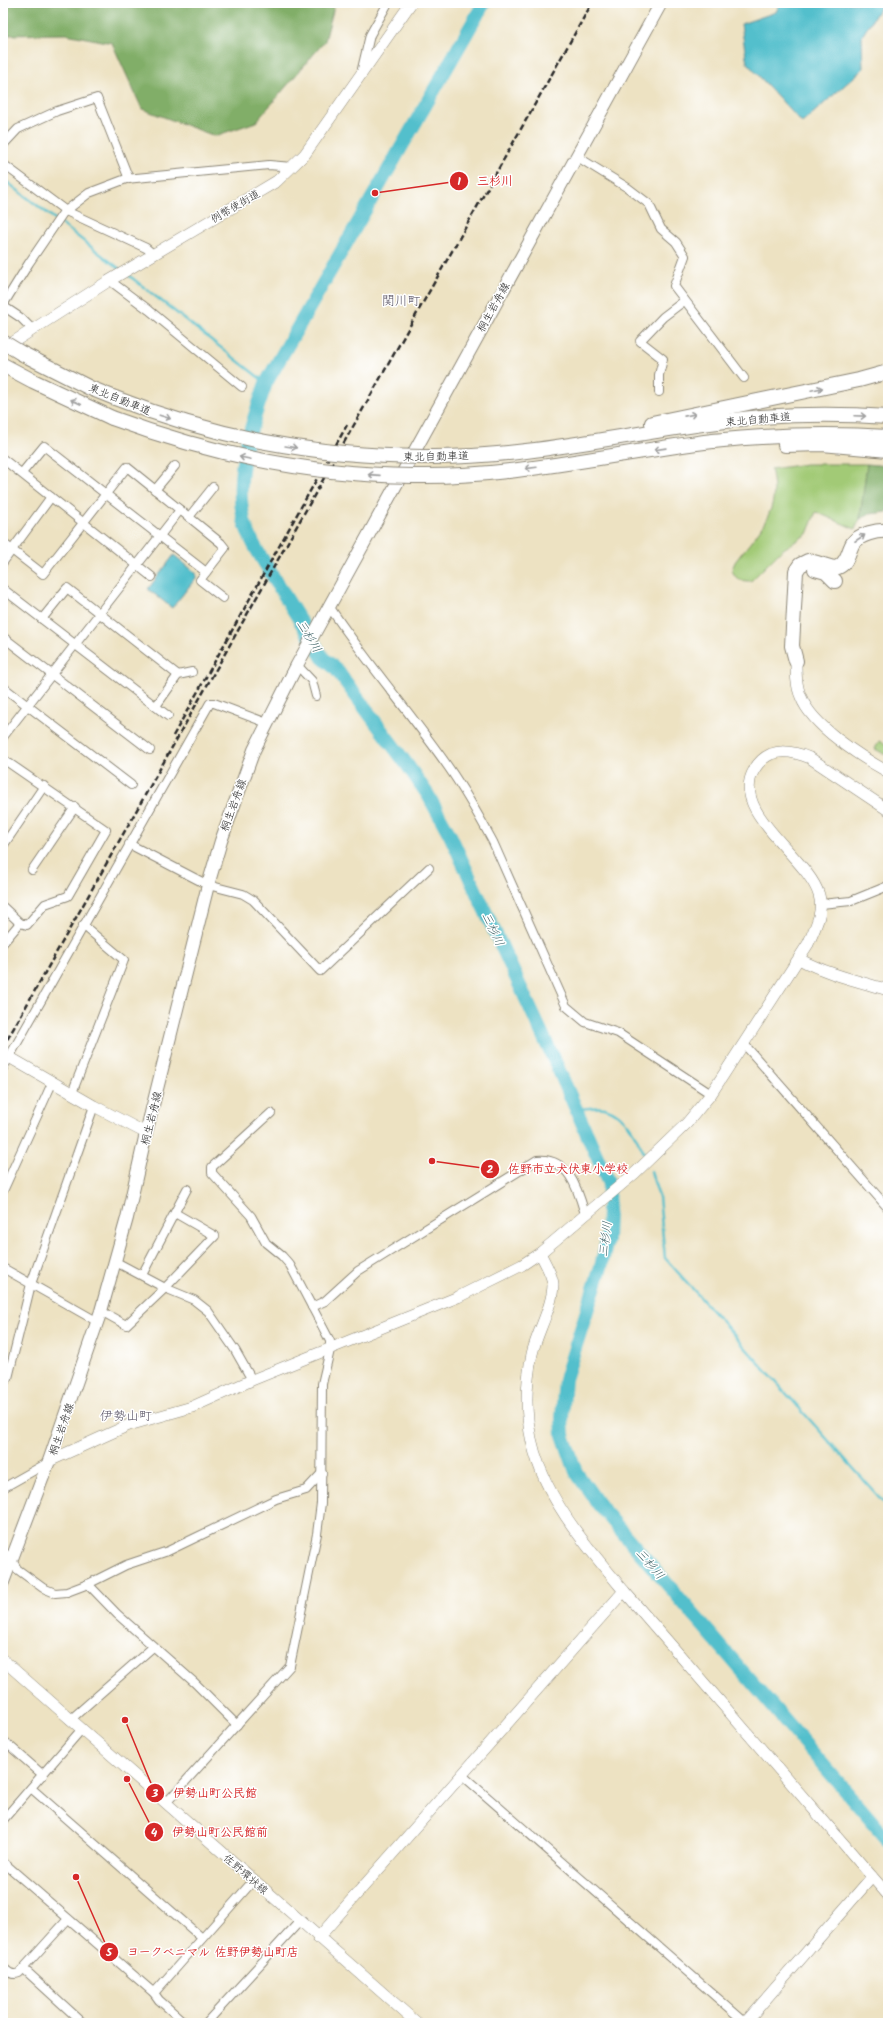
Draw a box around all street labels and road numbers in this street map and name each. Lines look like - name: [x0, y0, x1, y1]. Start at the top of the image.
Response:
- street label: 例幣使街道: [207, 185, 264, 228]
- street label: 桐生岩舟線: [473, 279, 515, 336]
- street label: 東北自動車道: [86, 379, 154, 421]
- street label: 東北自動車道: [724, 408, 792, 432]
- street label: 東北自動車道: [403, 447, 469, 467]
- street label: 桐生岩舟線: [216, 776, 252, 834]
- street label: 桐生岩舟線: [137, 1089, 167, 1147]
- street label: 桐生岩舟線: [44, 1400, 79, 1458]
- street label: 佐野環状線: [219, 1850, 272, 1900]

